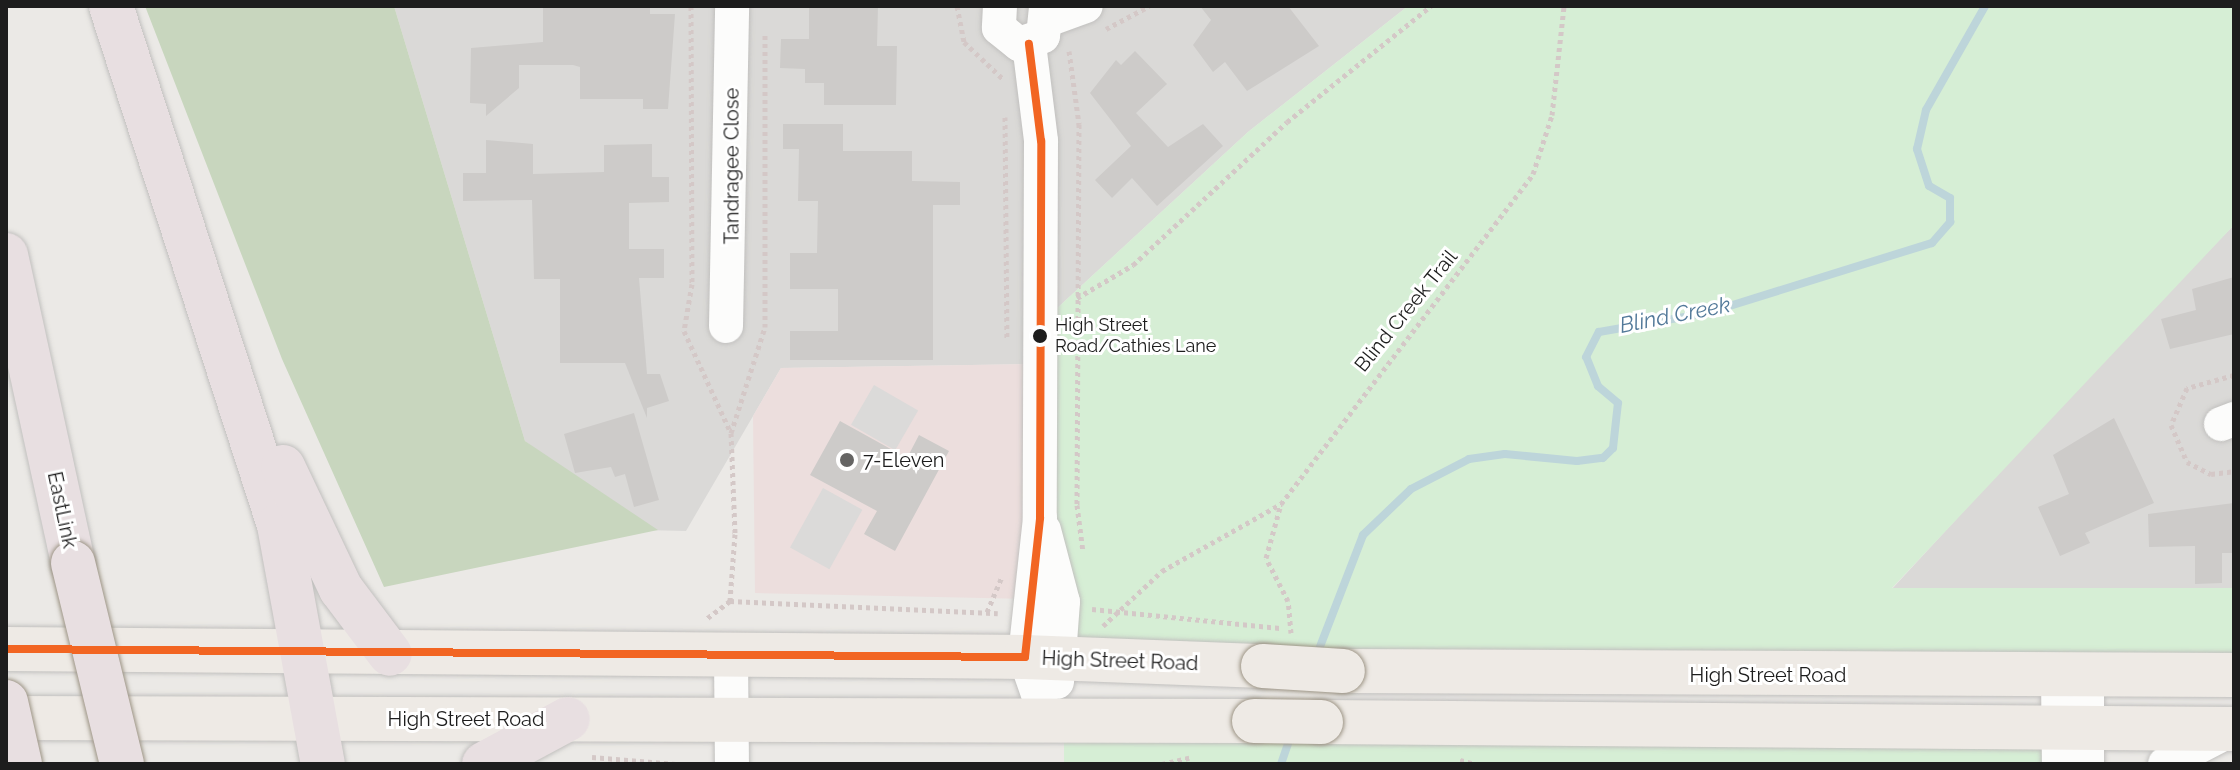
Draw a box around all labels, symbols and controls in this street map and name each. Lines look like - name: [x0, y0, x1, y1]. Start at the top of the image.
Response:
- street label: Tandragee Close: [720, 88, 744, 244]
- street label: Blind Creek Trail: [1349, 245, 1463, 377]
- water label: Blind Creek: [1617, 291, 1733, 339]
- place label: High Street Road/Cathies Lane: [1055, 315, 1216, 358]
- marker: High Street Road/Cathies Lane: [1032, 328, 1048, 344]
- place label: 7-Eleven: [863, 448, 944, 472]
- marker: 7-Eleven: [838, 451, 856, 469]
- street label: EastLink: [42, 470, 82, 550]
- street label: High Street Road: [1041, 646, 1199, 676]
- street label: High Street Road: [1690, 663, 1846, 687]
- street label: High Street Road: [388, 707, 544, 731]

